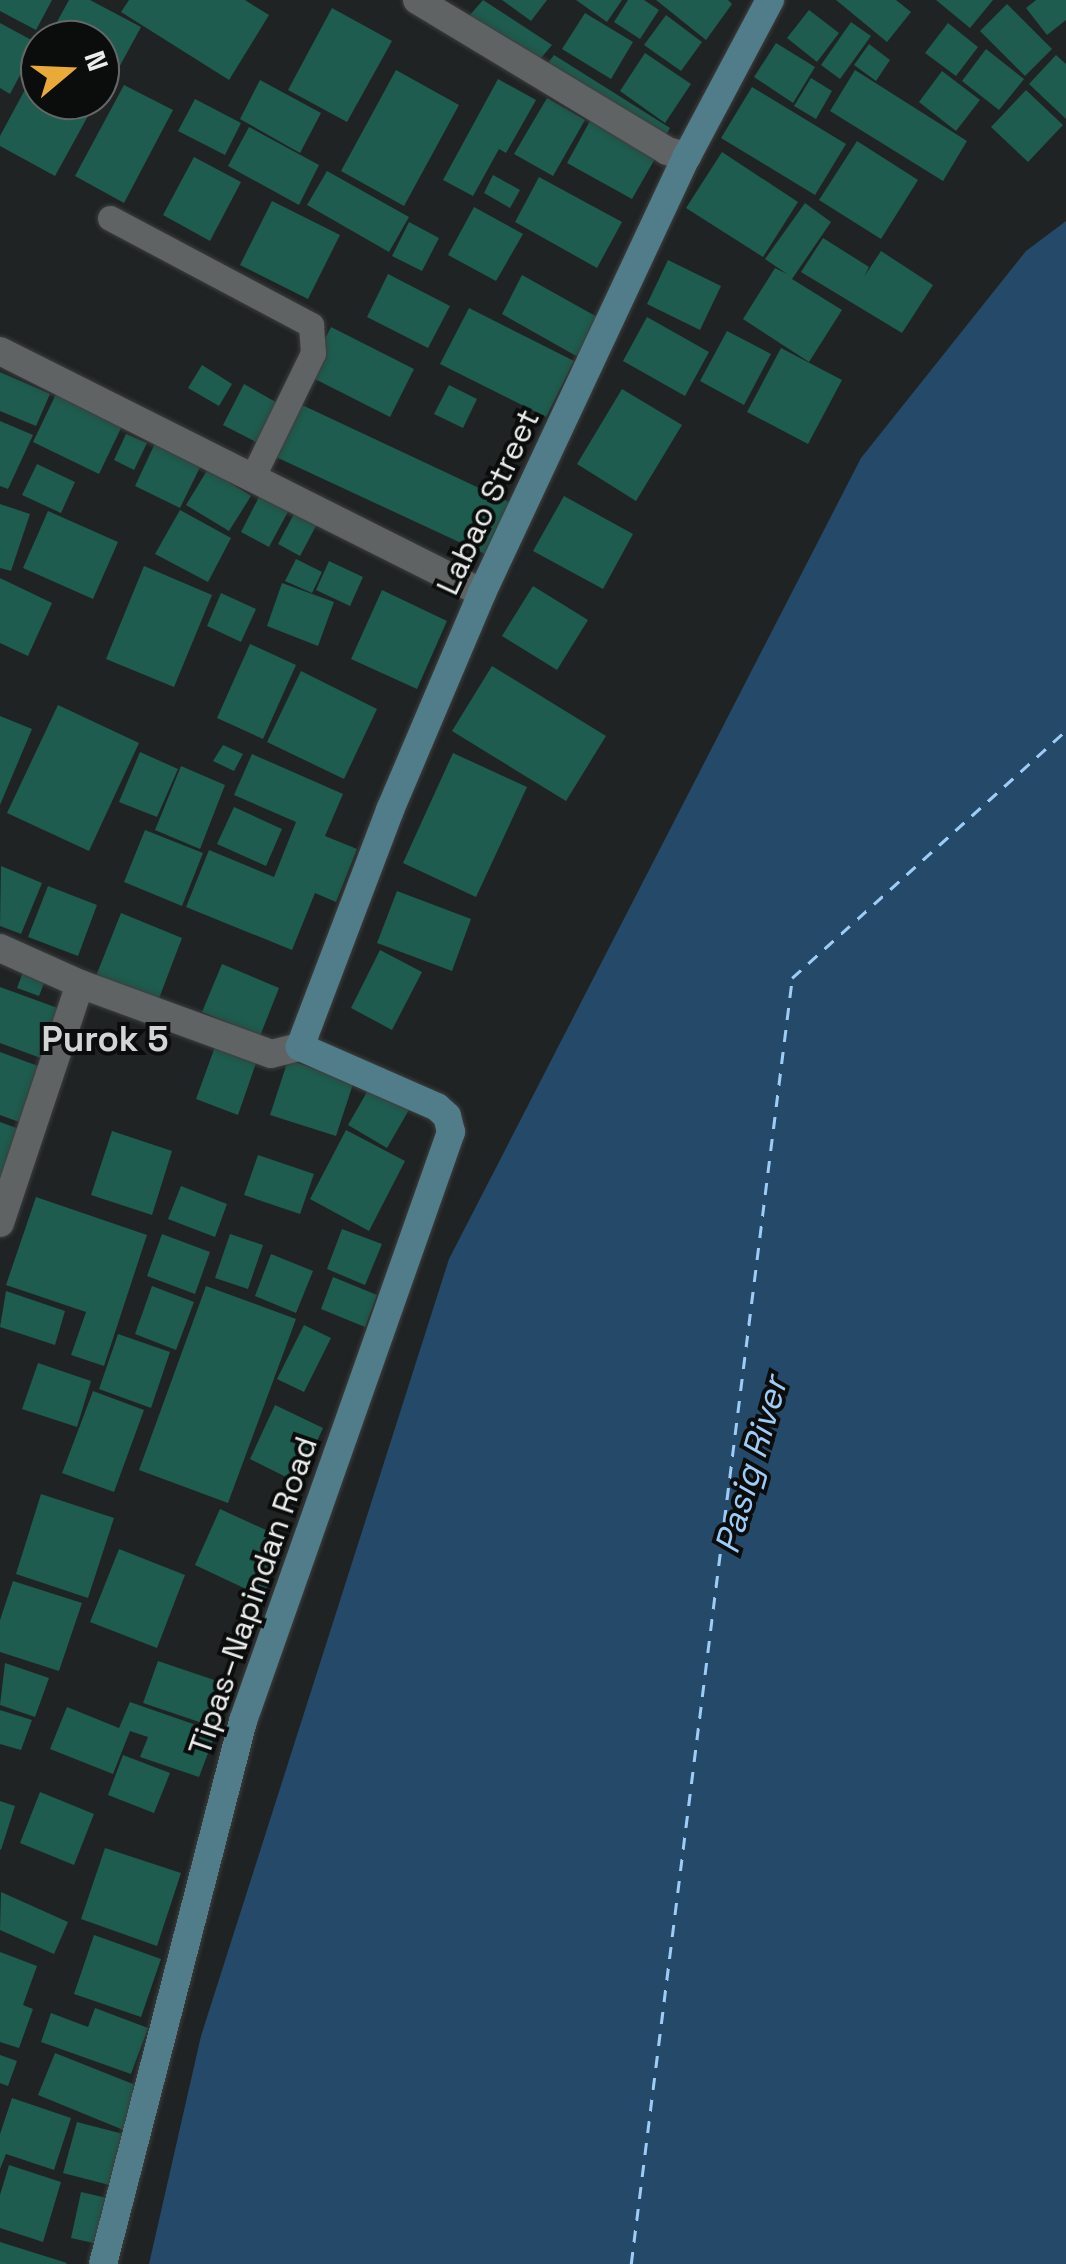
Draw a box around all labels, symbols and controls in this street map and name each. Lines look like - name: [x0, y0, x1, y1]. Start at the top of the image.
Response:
- north arrow: [20, 20, 120, 120]
- text: N: [76, 46, 117, 76]
- street label: Labao Street: [428, 403, 548, 601]
- district label: Purok 5: [42, 1018, 168, 1060]
- water label: Pasig River: [706, 1372, 796, 1558]
- street label: Tipas–Napindan Road: [180, 1432, 326, 1760]

